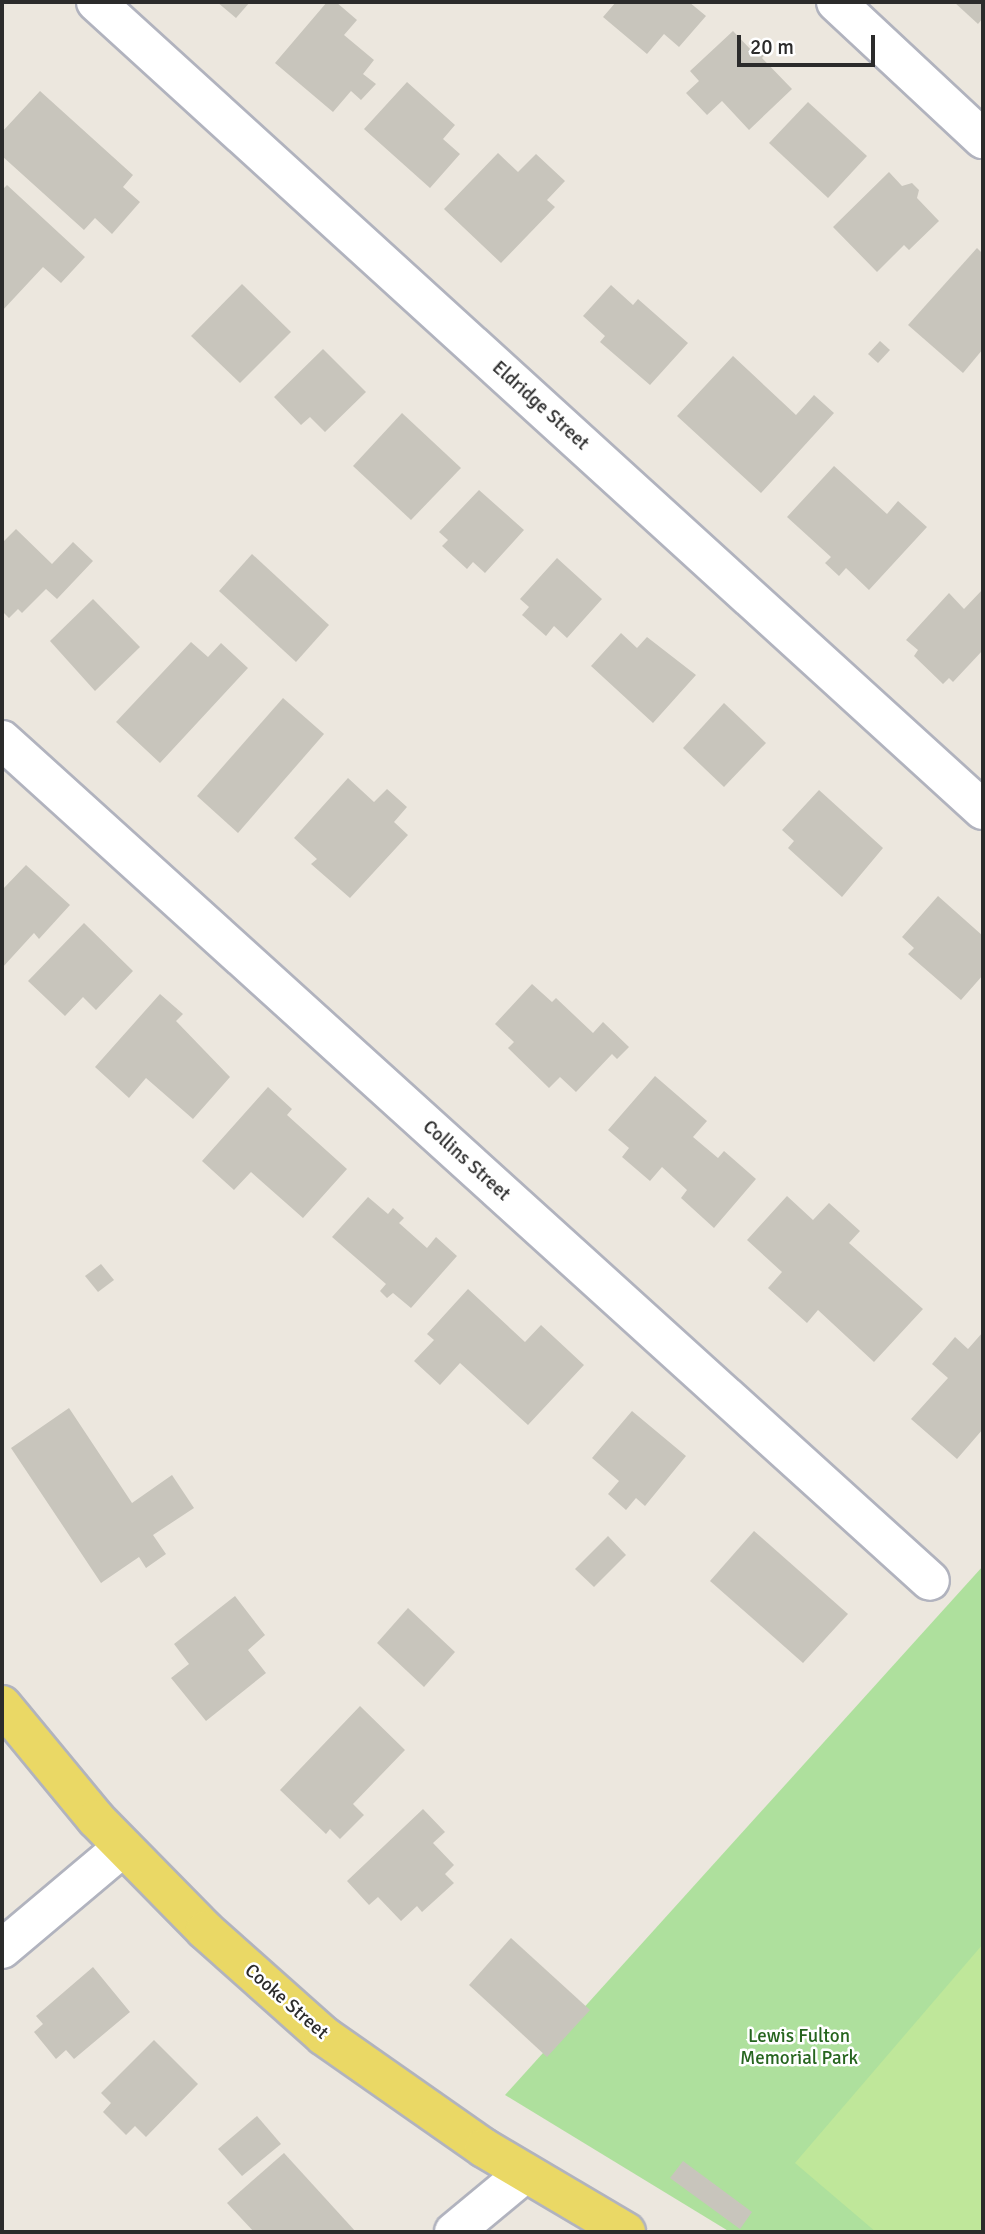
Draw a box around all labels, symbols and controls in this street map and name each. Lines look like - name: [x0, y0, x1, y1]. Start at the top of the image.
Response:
- scale bar: [740, 21, 878, 65]
- text: 20 m: [750, 34, 794, 60]
- street label: Eldridge Street: [487, 357, 593, 455]
- street label: Collins Street: [418, 1116, 514, 1206]
- street label: Cooke Street: [239, 1959, 333, 2045]
- park label: Lewis Fulton Memorial Park: [740, 2026, 858, 2070]

